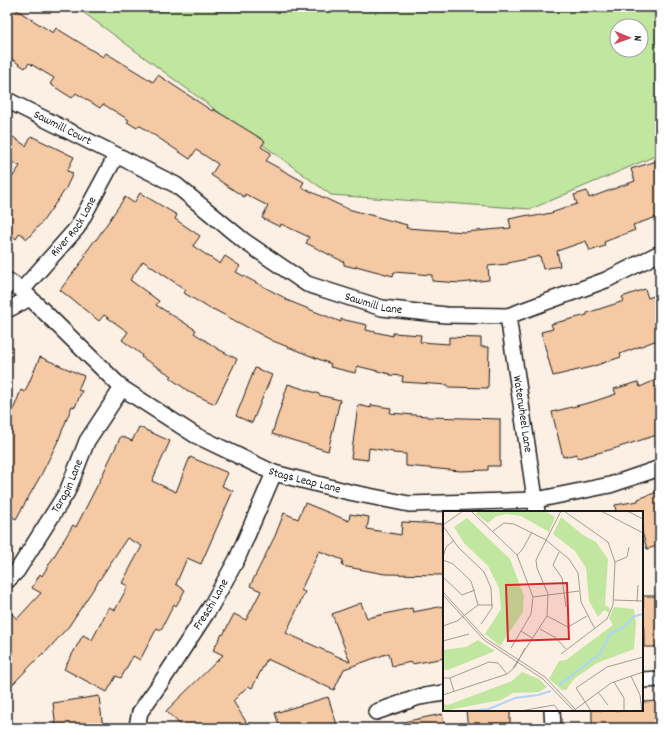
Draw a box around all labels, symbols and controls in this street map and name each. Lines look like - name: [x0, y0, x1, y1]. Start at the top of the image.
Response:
- north arrow: [609, 18, 649, 58]
- text: N: [629, 35, 645, 42]
- street label: Sawmill Court: [30, 106, 95, 150]
- street label: River Rock Lane: [47, 194, 101, 261]
- street label: Sawmill Lane: [342, 288, 403, 319]
- street label: Waterwheel Lane: [508, 374, 537, 454]
- street label: Tarapin Lane: [47, 457, 87, 517]
- street label: Stags Leap Lane: [265, 463, 342, 498]
- inset map: [443, 511, 643, 711]
- street label: Freschi Lane: [189, 576, 233, 633]

